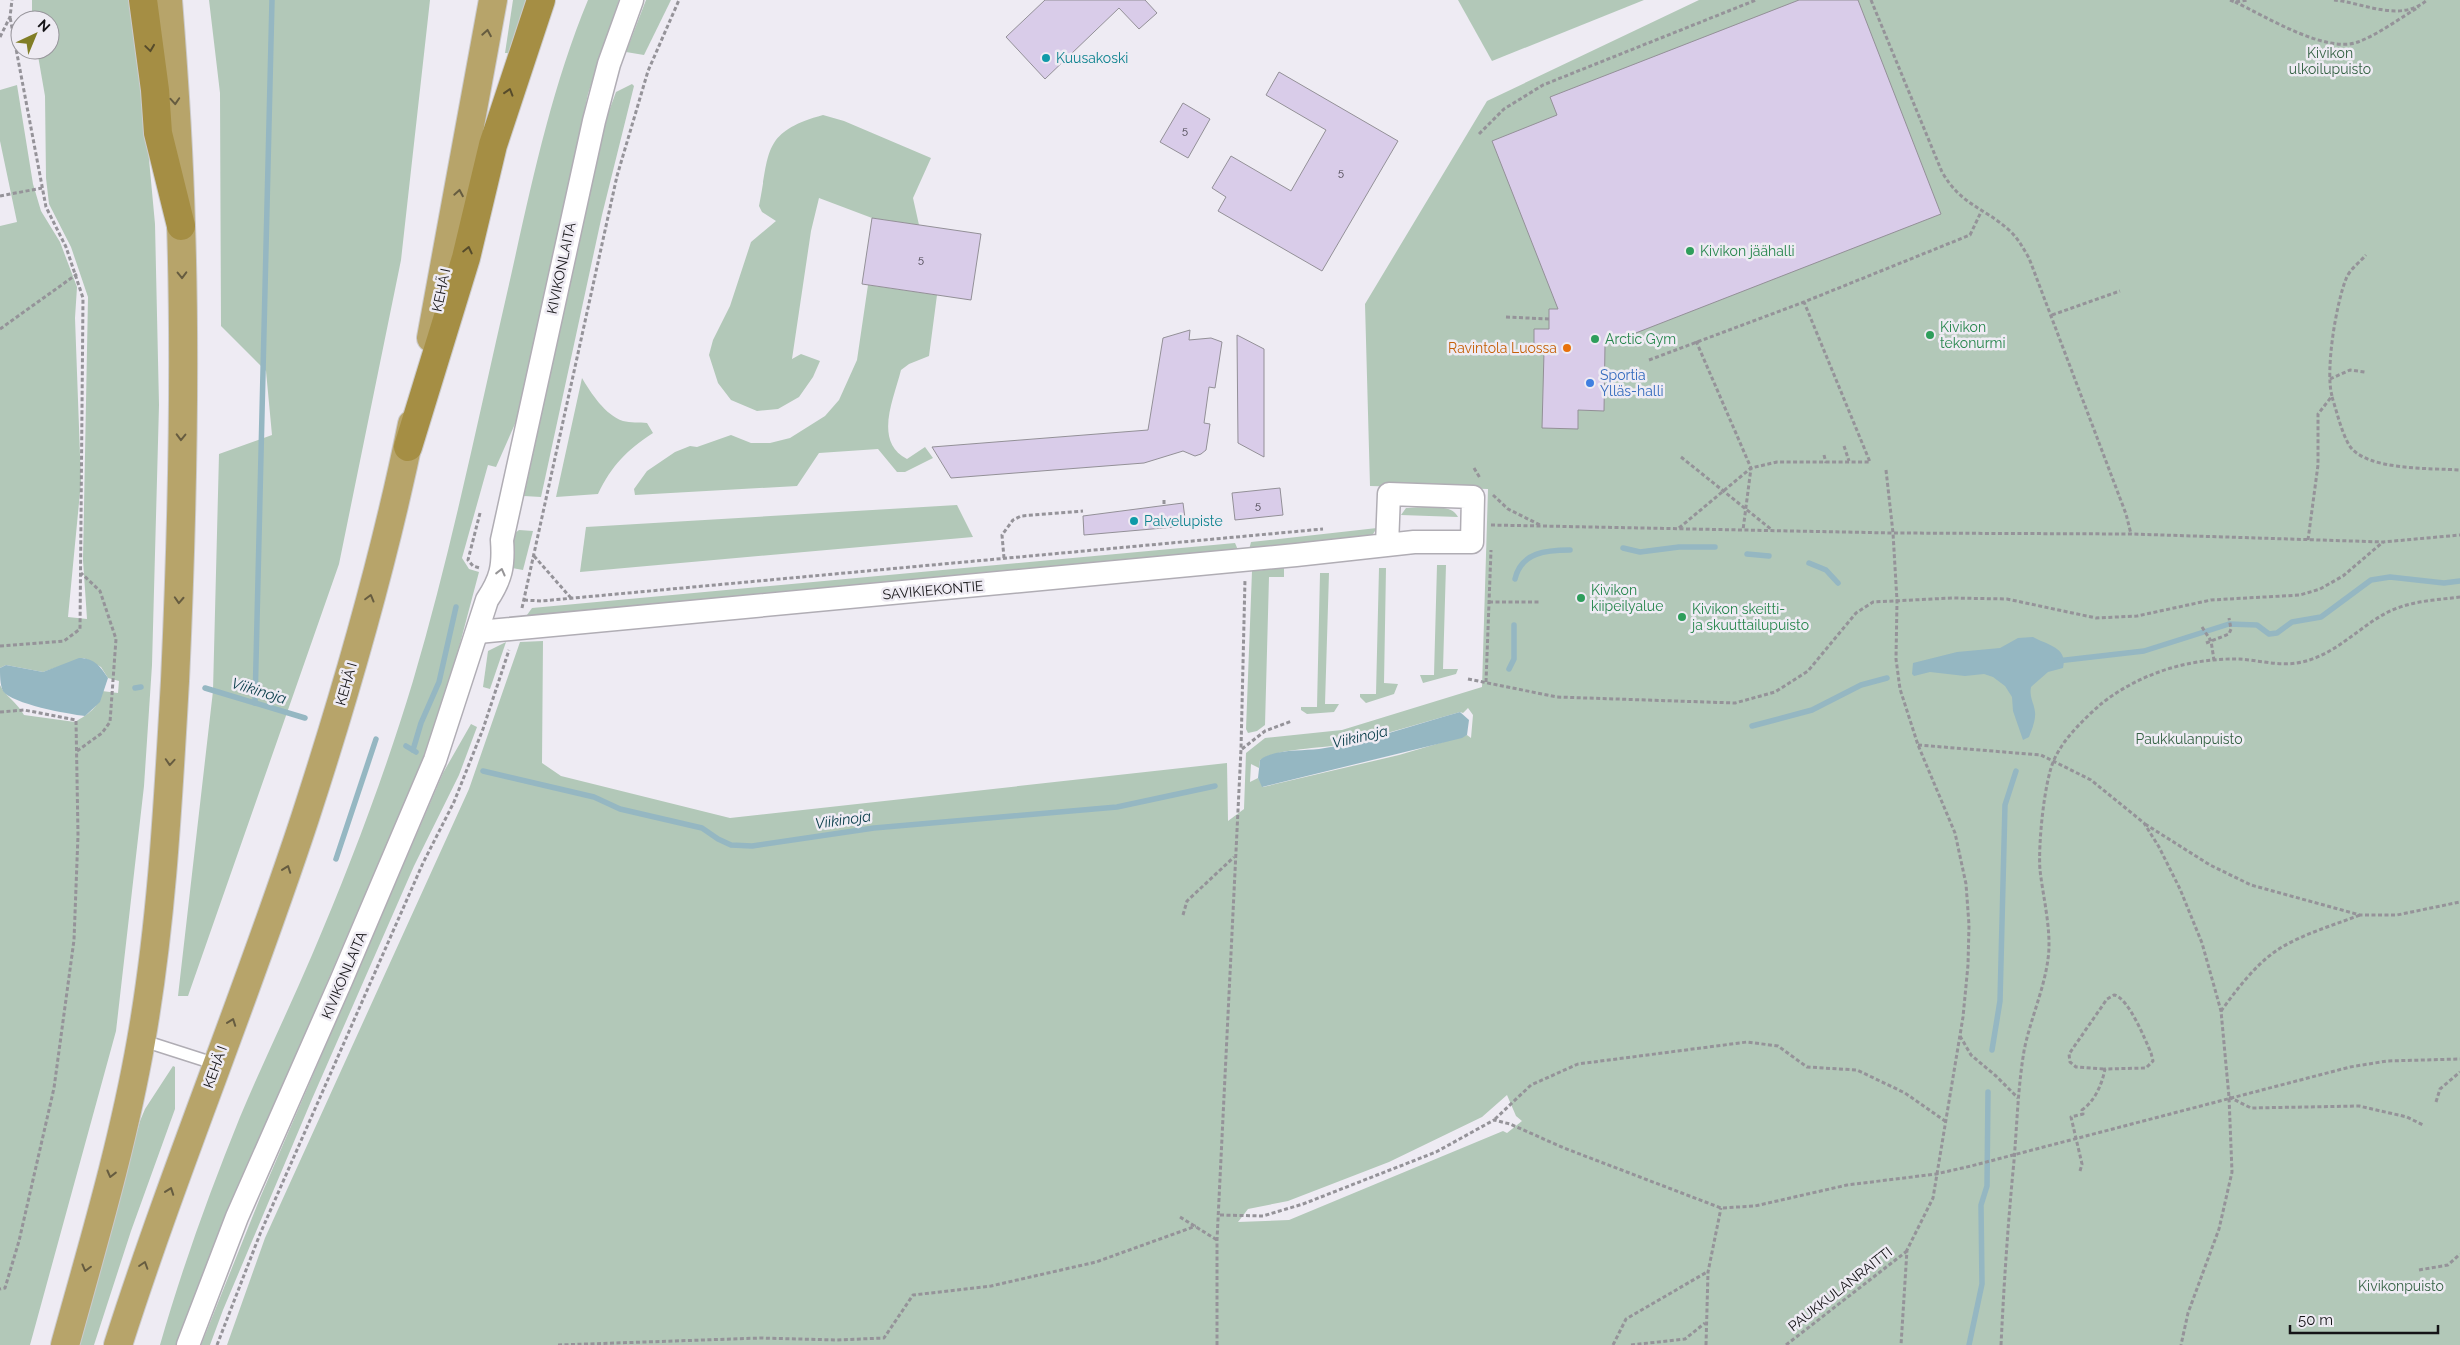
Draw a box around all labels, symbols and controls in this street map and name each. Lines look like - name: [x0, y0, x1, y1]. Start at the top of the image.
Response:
- north arrow: [10, 10, 60, 60]
- text: N: [35, 16, 53, 35]
- one-way arrow: [482, 29, 492, 37]
- one-way arrow: [144, 44, 154, 53]
- park label: Kivikon ulkoilupuisto: [2289, 45, 2371, 77]
- place label: Kuusakoski: [1056, 50, 1128, 66]
- marker: Kuusakoski: [1040, 52, 1052, 64]
- one-way arrow: [503, 89, 513, 97]
- one-way arrow: [170, 97, 181, 105]
- house number: 5: [1182, 124, 1188, 137]
- house number: 5: [1338, 166, 1344, 179]
- one-way arrow: [453, 189, 463, 197]
- street label: KIVIKONLAITA: [543, 220, 579, 315]
- place label: Kivikon jäähalli: [1700, 243, 1795, 259]
- one-way arrow: [462, 245, 473, 254]
- marker: Kivikon jäähalli: [1684, 245, 1696, 257]
- house number: 5: [918, 253, 924, 266]
- street label: KEHÄ I: [427, 266, 453, 313]
- one-way arrow: [177, 271, 187, 279]
- place label: Kivikon tekonurmi: [1940, 319, 2005, 351]
- marker: Kivikon tekonurmi: [1924, 329, 1936, 341]
- place label: Arctic Gym: [1605, 331, 1676, 347]
- marker: Arctic Gym: [1589, 333, 1601, 345]
- place label: Ravintola Luossa: [1448, 340, 1557, 356]
- marker: Ravintola Luossa: [1561, 342, 1573, 354]
- place label: Sportia Ylläs-halli: [1600, 367, 1664, 399]
- marker: Sportia Ylläs-halli: [1584, 377, 1596, 389]
- one-way arrow: [176, 433, 187, 441]
- house number: 5: [1255, 499, 1261, 512]
- place label: Palvelupiste: [1144, 513, 1223, 529]
- marker: Palvelupiste: [1128, 515, 1140, 527]
- one-way arrow: [495, 567, 506, 576]
- street label: SAVIKIEKONTIE: [882, 578, 984, 602]
- place label: Kivikon kiipeilyalue: [1591, 582, 1663, 614]
- marker: Kivikon kiipeilyalue: [1575, 592, 1587, 604]
- one-way arrow: [364, 594, 375, 603]
- one-way arrow: [173, 596, 184, 604]
- place label: Kivikon skeitti- ja skuuttailupuisto: [1690, 601, 1809, 633]
- marker: Kivikon skeitti- ja skuuttailupuisto: [1676, 611, 1688, 623]
- street label: KEHÄ I: [330, 660, 360, 707]
- water label: Viikinoja: [229, 674, 289, 708]
- water label: Viikinoja: [1330, 722, 1390, 752]
- park label: Paukkulanpuisto: [2136, 731, 2243, 747]
- one-way arrow: [165, 758, 176, 766]
- water label: Viikinoja: [814, 807, 872, 833]
- one-way arrow: [281, 865, 291, 874]
- street label: KIVIKONLAITA: [318, 928, 370, 1021]
- one-way arrow: [226, 1018, 236, 1026]
- street label: KEHÄ I: [198, 1043, 230, 1090]
- one-way arrow: [106, 1169, 117, 1178]
- one-way arrow: [164, 1187, 174, 1195]
- street label: PAUKKULANRAITTI: [1785, 1244, 1895, 1334]
- one-way arrow: [138, 1262, 148, 1270]
- one-way arrow: [82, 1263, 92, 1272]
- park label: Kivikonpuisto: [2358, 1278, 2444, 1294]
- scale bar: [2290, 1302, 2438, 1334]
- text: 50 m: [2298, 1311, 2333, 1329]

